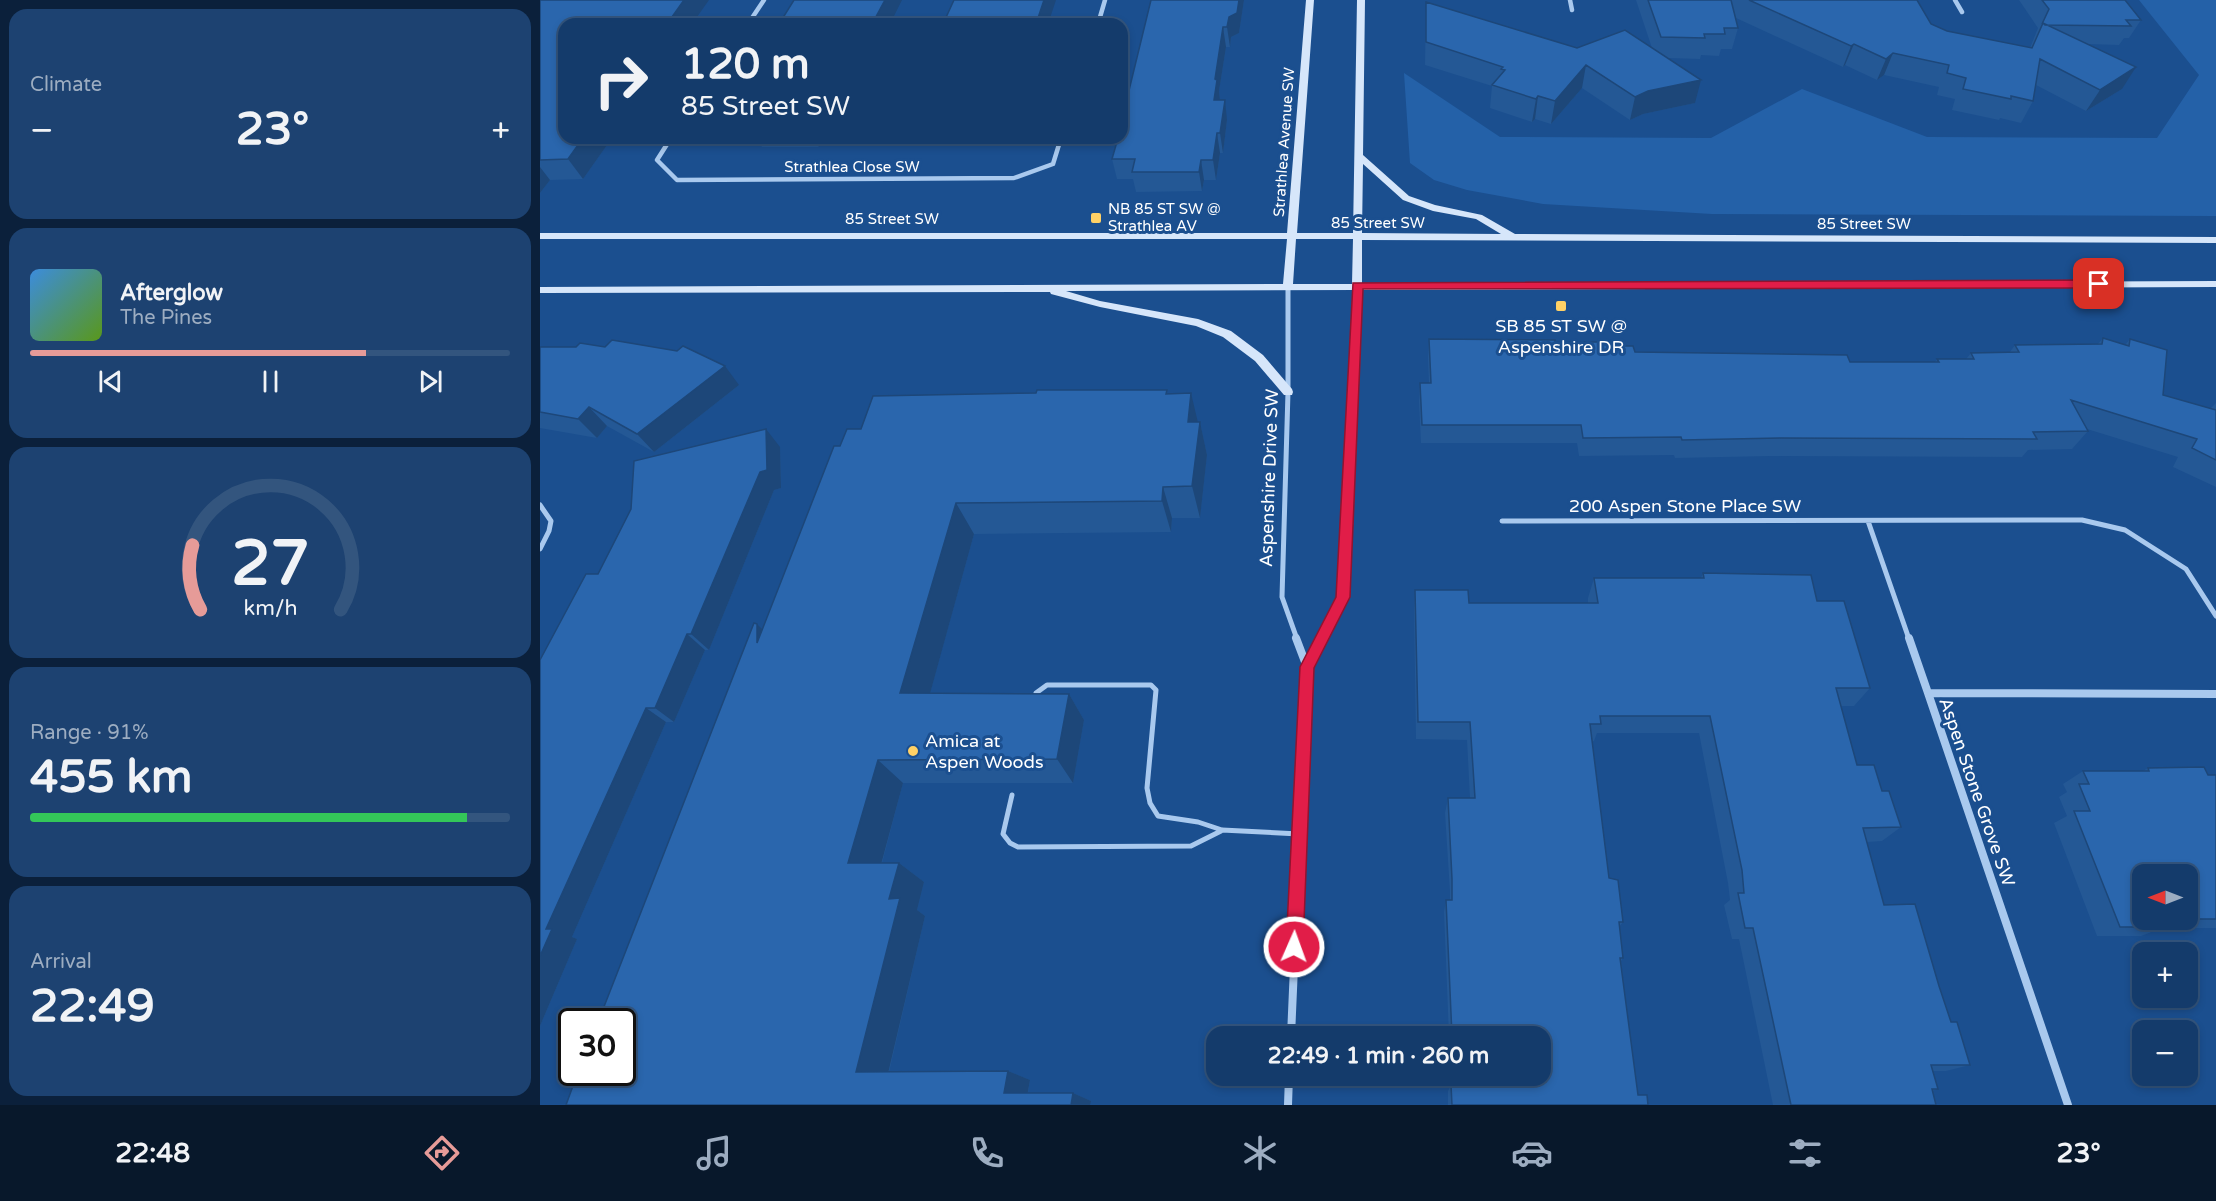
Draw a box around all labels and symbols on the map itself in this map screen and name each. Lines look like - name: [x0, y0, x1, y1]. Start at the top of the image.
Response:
- street label: Strathlea Avenue SW: [1270, 67, 1298, 217]
- street label: Strathlea Close SW: [784, 158, 920, 176]
- place label: NB 85 ST SW @ Strathlea AV: [1108, 200, 1221, 235]
- street label: 85 Street SW: [845, 210, 939, 228]
- marker: NB 85 ST SW @ Strathlea AV: [1089, 211, 1103, 225]
- street label: 85 Street SW: [1331, 214, 1425, 232]
- street label: 85 Street SW: [1817, 215, 1911, 233]
- pin: [2073, 258, 2124, 309]
- marker: SB 85 ST SW @ Aspenshire DR: [1554, 299, 1568, 313]
- place label: SB 85 ST SW @ Aspenshire DR: [1495, 315, 1627, 358]
- street label: Aspenshire Drive SW: [1255, 388, 1283, 568]
- street label: 200 Aspen Stone Place SW: [1569, 495, 1801, 517]
- street label: Aspen Stone Grove SW: [1934, 695, 2020, 889]
- place label: Amica at Aspen Woods: [925, 730, 1044, 773]
- marker: Amica at Aspen Woods: [906, 744, 920, 758]
- north arrow: [2132, 864, 2198, 930]
- position arrow: [1262, 915, 1326, 979]
- speed limit sign: 30: [558, 1008, 636, 1086]

